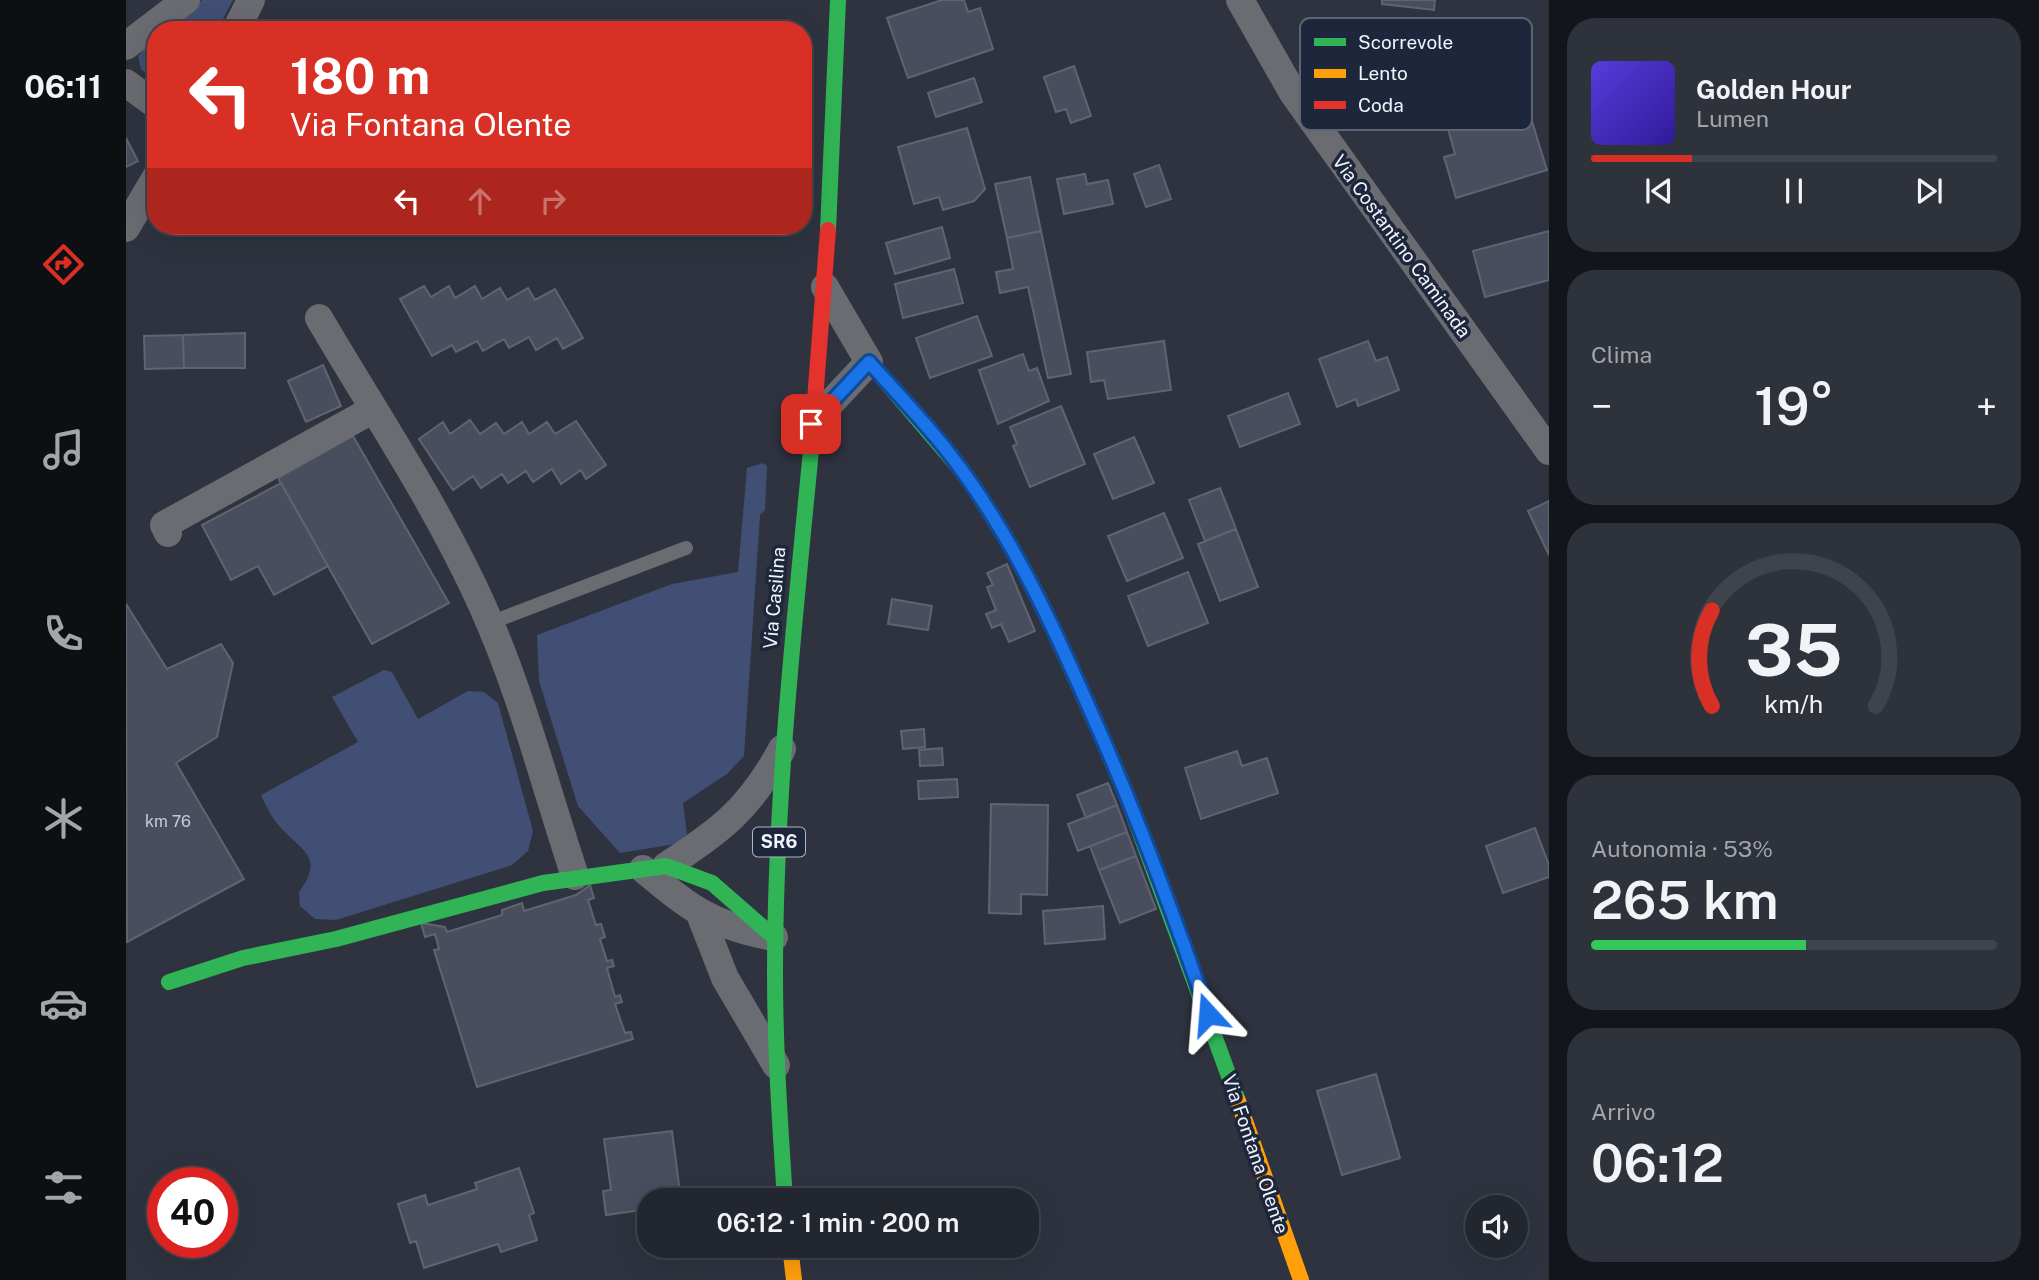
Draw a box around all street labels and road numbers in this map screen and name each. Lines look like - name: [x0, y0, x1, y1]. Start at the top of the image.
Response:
- street label: Via Costantino Caminada: [1328, 150, 1476, 342]
- street label: Via Casilina: [759, 546, 789, 650]
- road number: SR6: [753, 828, 805, 856]
- street label: Via Fontana Olente: [1218, 1071, 1294, 1237]

